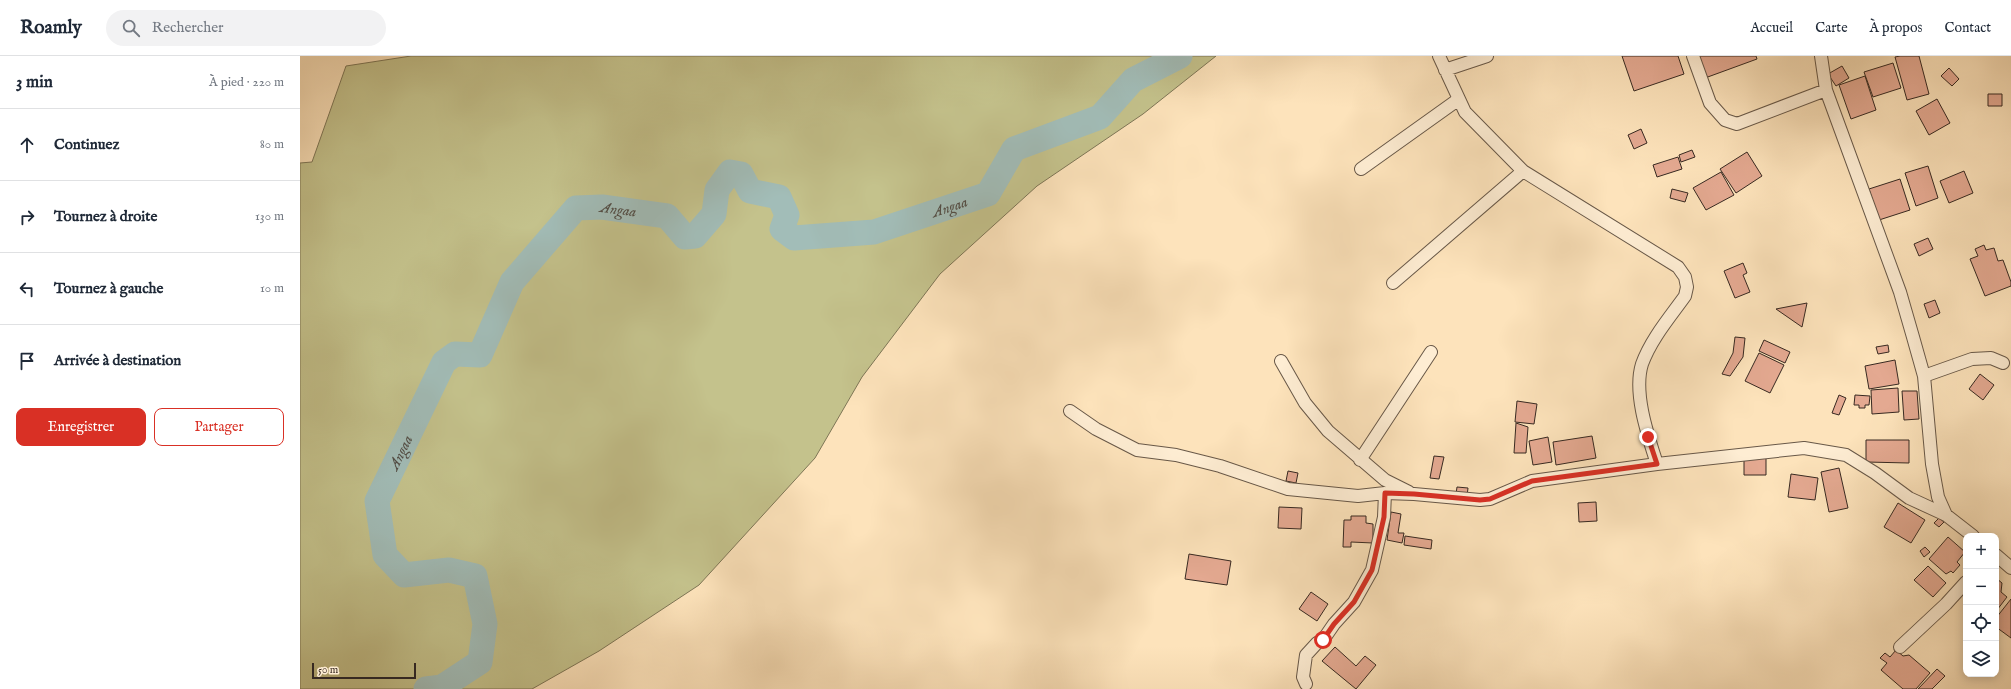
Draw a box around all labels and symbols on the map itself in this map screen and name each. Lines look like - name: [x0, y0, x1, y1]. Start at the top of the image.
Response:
- water label: Angaa: [928, 192, 970, 223]
- water label: Angaa: [597, 198, 638, 222]
- route end: [1639, 428, 1657, 446]
- water label: Angaa: [384, 432, 417, 475]
- route start: [1314, 631, 1332, 649]
- scale bar: [312, 661, 416, 680]

